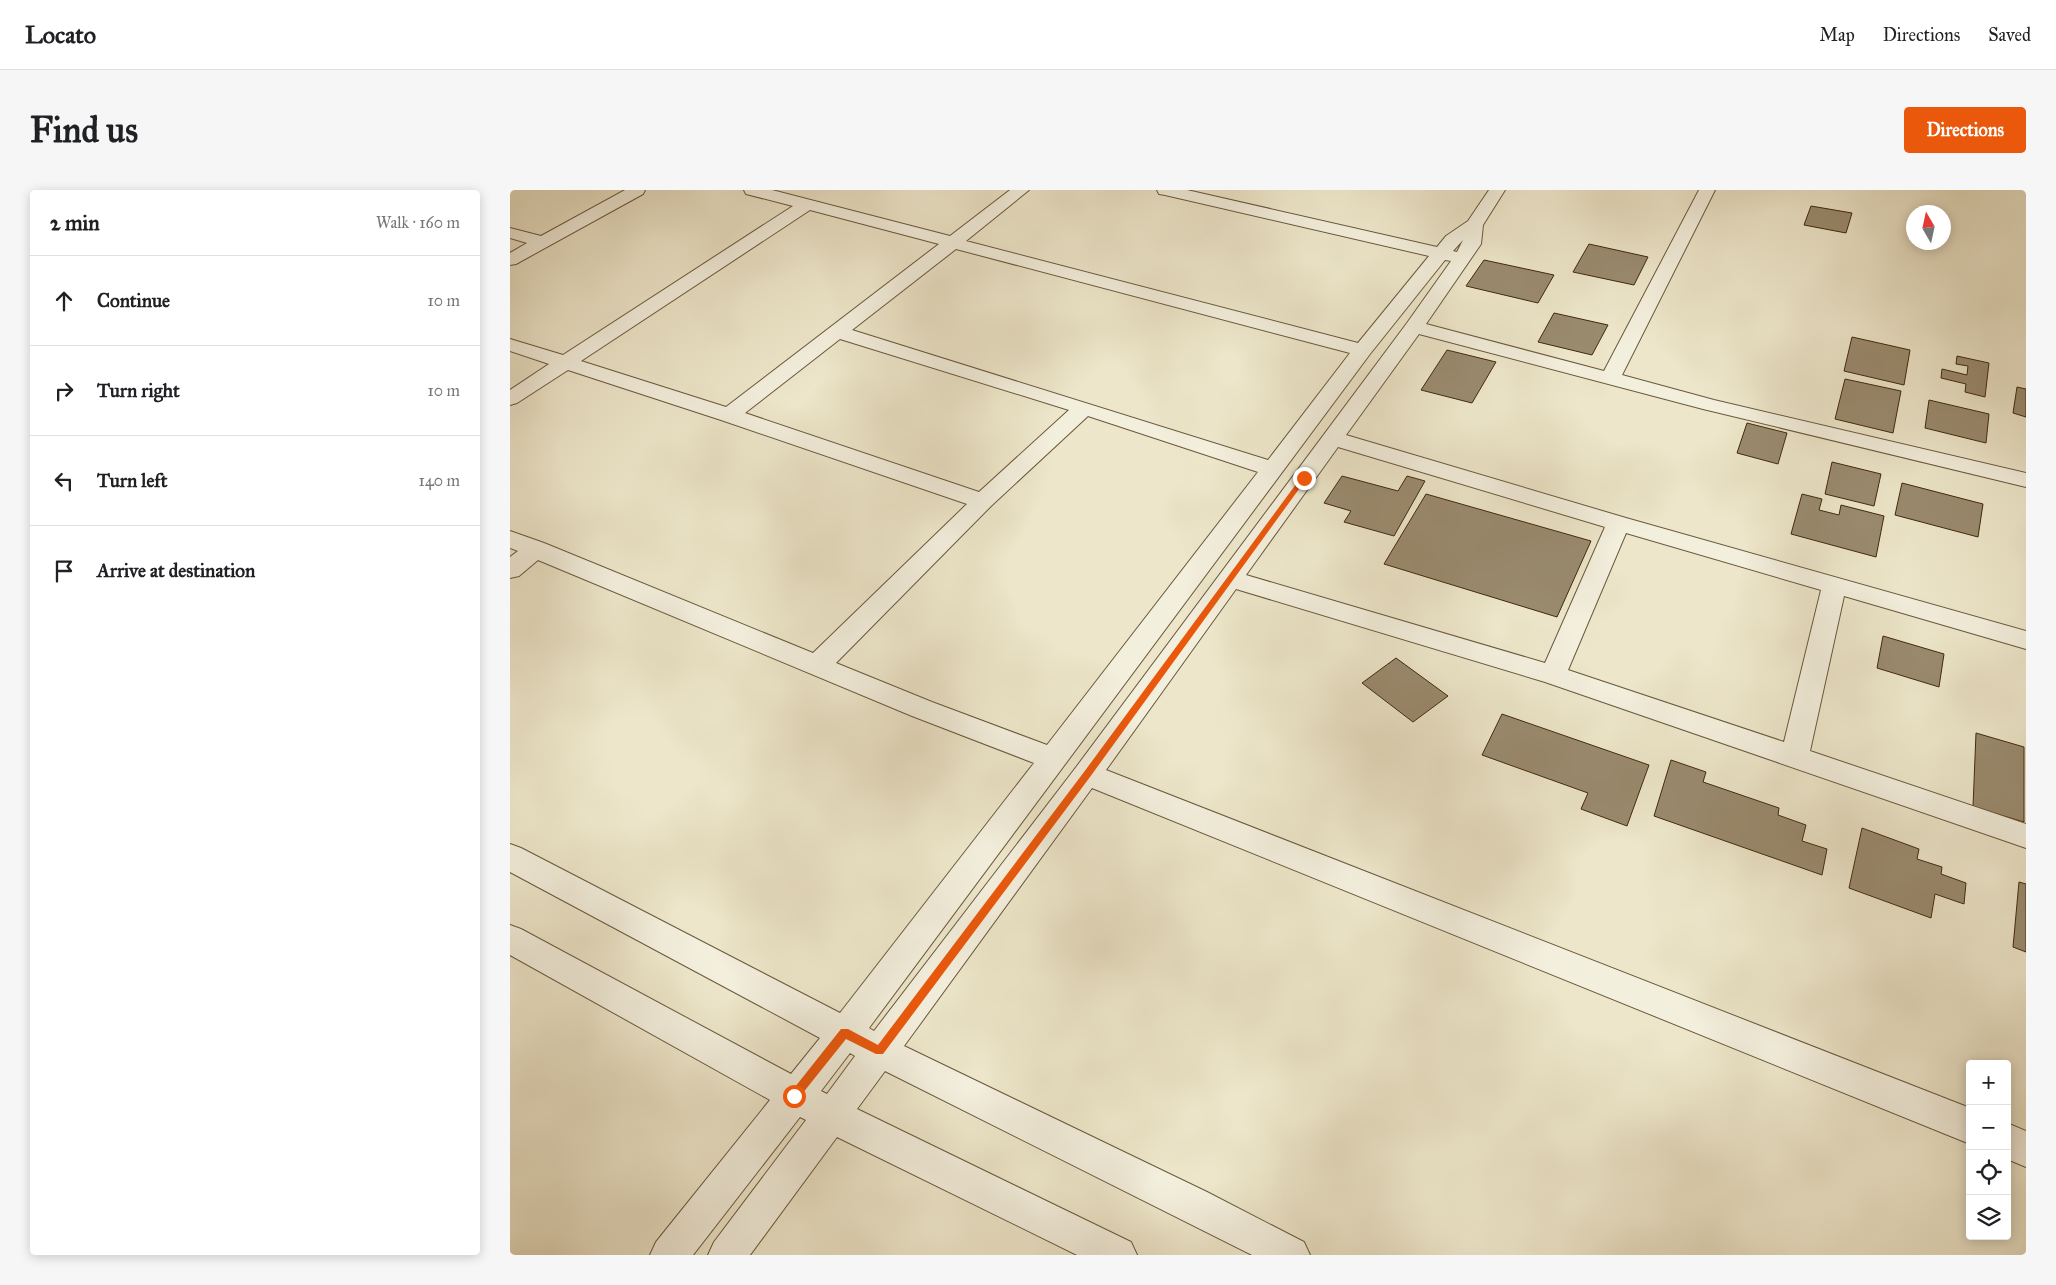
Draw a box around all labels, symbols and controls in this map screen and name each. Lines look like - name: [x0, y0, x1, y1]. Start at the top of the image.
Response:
- text: Locato: [25, 20, 96, 50]
- text: Map: [1819, 24, 1855, 46]
- text: Directions: [1883, 24, 1960, 46]
- text: Saved: [1988, 24, 2031, 46]
- button: Directions: [1904, 107, 2026, 153]
- text: Find us: [30, 109, 138, 152]
- north arrow: [1906, 205, 1951, 250]
- text: 2 min: [50, 210, 100, 236]
- text: Walk · 160 m: [376, 213, 460, 232]
- icon: ahead: [50, 287, 78, 315]
- text: Continue: [97, 289, 170, 312]
- text: 10 m: [428, 291, 460, 310]
- icon: right: [50, 377, 78, 405]
- text: Turn right: [97, 379, 180, 402]
- text: 10 m: [428, 381, 460, 400]
- icon: left: [50, 467, 78, 495]
- route end: [1293, 467, 1316, 490]
- text: Turn left: [97, 469, 167, 492]
- text: 140 m: [419, 471, 460, 490]
- icon: arrive: [50, 557, 78, 585]
- text: Arrive at destination: [97, 559, 255, 582]
- map controls: [1966, 1060, 2011, 1240]
- button: +: [1966, 1060, 2011, 1105]
- route start: [783, 1085, 806, 1108]
- button: −: [1966, 1105, 2011, 1150]
- button: locate: [1966, 1150, 2011, 1195]
- button: layers: [1966, 1195, 2011, 1240]

